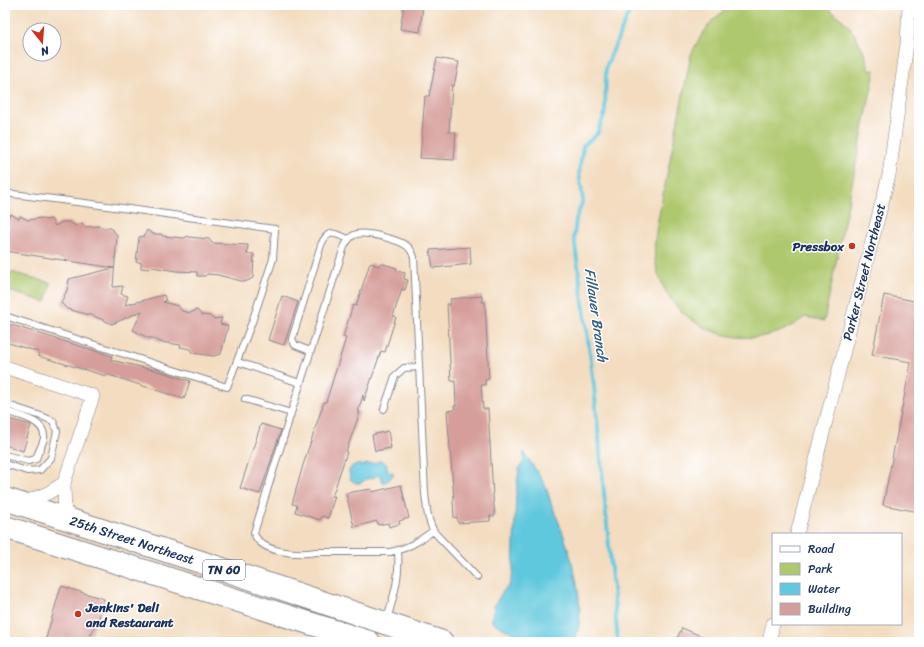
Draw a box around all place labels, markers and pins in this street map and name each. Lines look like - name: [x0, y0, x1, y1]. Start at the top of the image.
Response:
- place label: Pressbox: [792, 235, 844, 258]
- marker: Pressbox: [847, 241, 857, 251]
- place label: Jenkins' Deli and Restaurant: [85, 596, 174, 634]
- marker: Jenkins' Deli and Restaurant: [73, 609, 83, 619]

